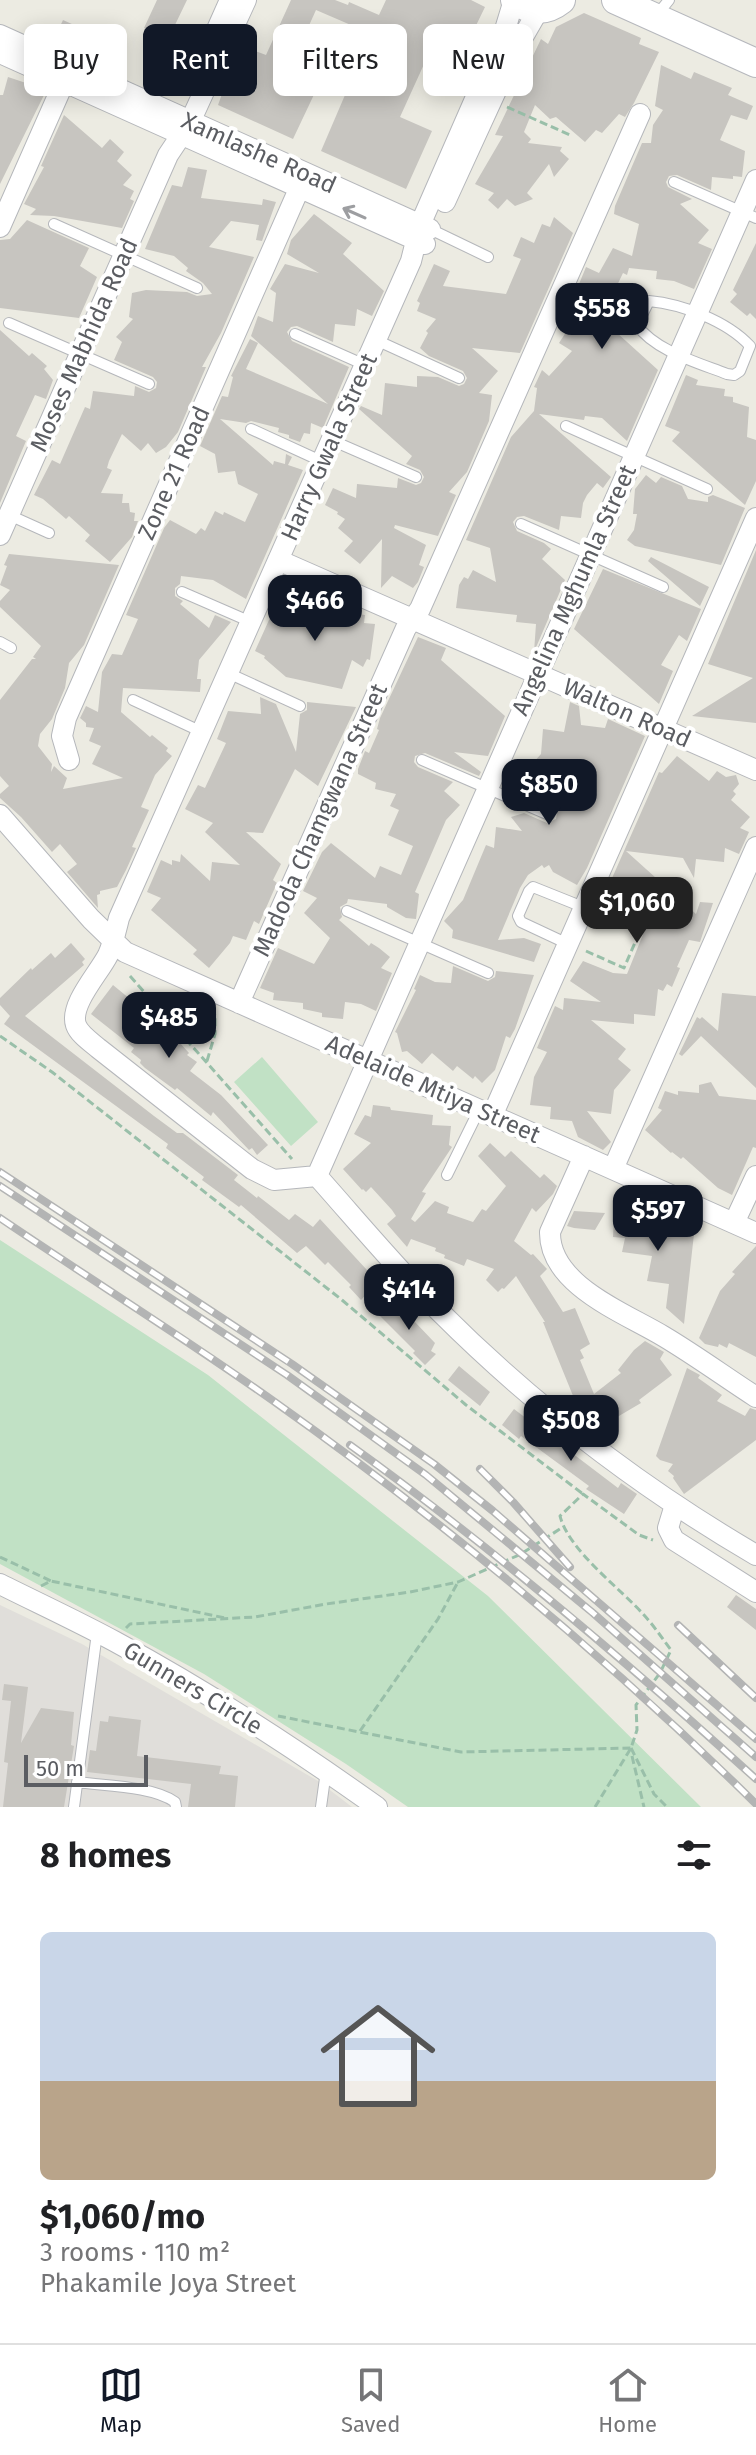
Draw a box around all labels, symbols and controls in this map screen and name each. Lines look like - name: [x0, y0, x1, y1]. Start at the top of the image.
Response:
- chip: Buy: [24, 24, 127, 96]
- chip: Rent: [143, 24, 257, 96]
- chip: Filters: [273, 24, 407, 96]
- chip: New: [423, 24, 533, 96]
- street label: Xamlashe Road: [177, 106, 341, 200]
- one-way arrow: [342, 204, 366, 219]
- street label: Moses Mabhida Road: [24, 234, 144, 456]
- pin: $558: [555, 283, 649, 351]
- text: $558: [573, 293, 631, 324]
- street label: Harry Gwala Street: [275, 349, 383, 545]
- street label: Zone 21 Road: [132, 402, 216, 544]
- street label: Angelina Mghumla Street: [506, 460, 642, 720]
- pin: $466: [268, 575, 362, 643]
- text: $466: [286, 585, 344, 616]
- street label: Walton Road: [559, 672, 695, 754]
- street label: Madoda Chamgwana Street: [247, 679, 393, 961]
- pin: $850: [502, 759, 596, 827]
- text: $850: [520, 769, 578, 800]
- pin: $1,060: [572, 877, 702, 945]
- text: $1,060: [599, 887, 675, 918]
- pin: $485: [122, 992, 216, 1060]
- text: $485: [140, 1002, 198, 1033]
- street label: Adelaide Mtiya Street: [321, 1029, 545, 1149]
- pin: $597: [611, 1185, 705, 1253]
- text: $597: [631, 1195, 685, 1226]
- pin: $414: [362, 1264, 456, 1332]
- text: $414: [382, 1274, 436, 1305]
- pin: $508: [524, 1395, 618, 1463]
- text: $508: [542, 1405, 600, 1436]
- street label: Gunners Circle: [118, 1636, 268, 1740]
- scale bar: [24, 1751, 148, 1787]
- text: 50 m: [36, 1755, 84, 1782]
- icon: filters: [672, 1833, 716, 1877]
- text: 8 homes: [40, 1835, 171, 1876]
- icon: home: [306, 1984, 450, 2128]
- text: $1,060/mo: [40, 2196, 205, 2237]
- text: 3 rooms · 110 m²: [40, 2237, 230, 2268]
- text: Phakamile Joya Street: [40, 2268, 296, 2299]
- tab: Map: [99, 2363, 143, 2438]
- tab: Saved: [341, 2363, 400, 2438]
- tab: Home: [598, 2363, 657, 2438]

